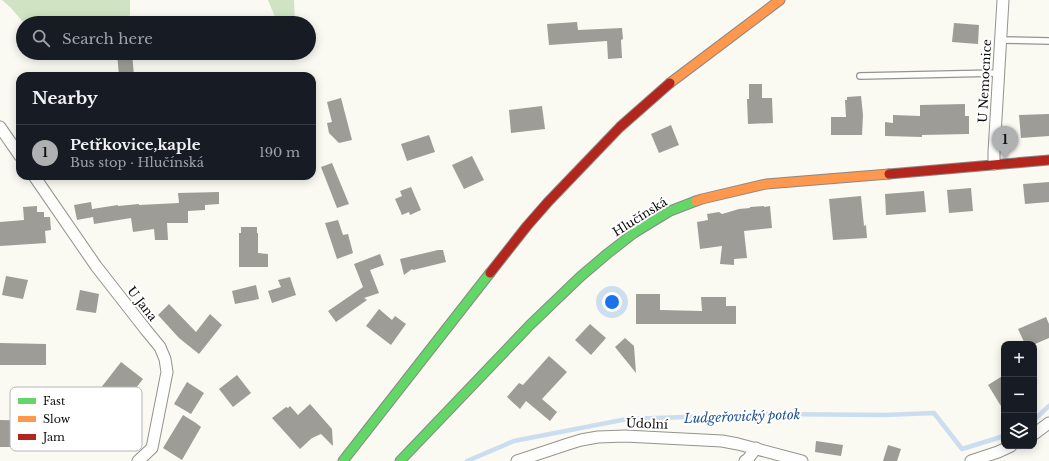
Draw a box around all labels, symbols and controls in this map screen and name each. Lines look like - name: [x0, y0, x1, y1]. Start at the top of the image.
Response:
- search box: [16, 16, 316, 60]
- icon: search: [30, 27, 52, 49]
- text: Search here: [62, 29, 153, 48]
- street label: U Nemocnice: [975, 39, 994, 123]
- text: Nearby: [32, 88, 98, 109]
- pin: 1: [992, 126, 1018, 159]
- text: Petřkovice,kaple: [70, 135, 201, 154]
- text: 1: [42, 144, 48, 161]
- text: 190 m: [259, 144, 300, 161]
- text: Bus stop · Hlučínská: [70, 154, 204, 171]
- street label: Hlučínská: [610, 194, 670, 239]
- street label: U Jana: [124, 283, 161, 324]
- your location: [602, 292, 622, 312]
- map controls: [1001, 341, 1037, 449]
- button: +: [1001, 341, 1037, 377]
- button: −: [1001, 377, 1037, 413]
- legend: [10, 387, 142, 451]
- text: Fast: [43, 394, 66, 408]
- water label: Ludgeřovický potok: [682, 406, 801, 427]
- text: Slow: [43, 412, 71, 426]
- button: layers: [1001, 413, 1037, 449]
- street label: Údolní: [626, 414, 669, 432]
- text: Jam: [41, 430, 65, 444]

